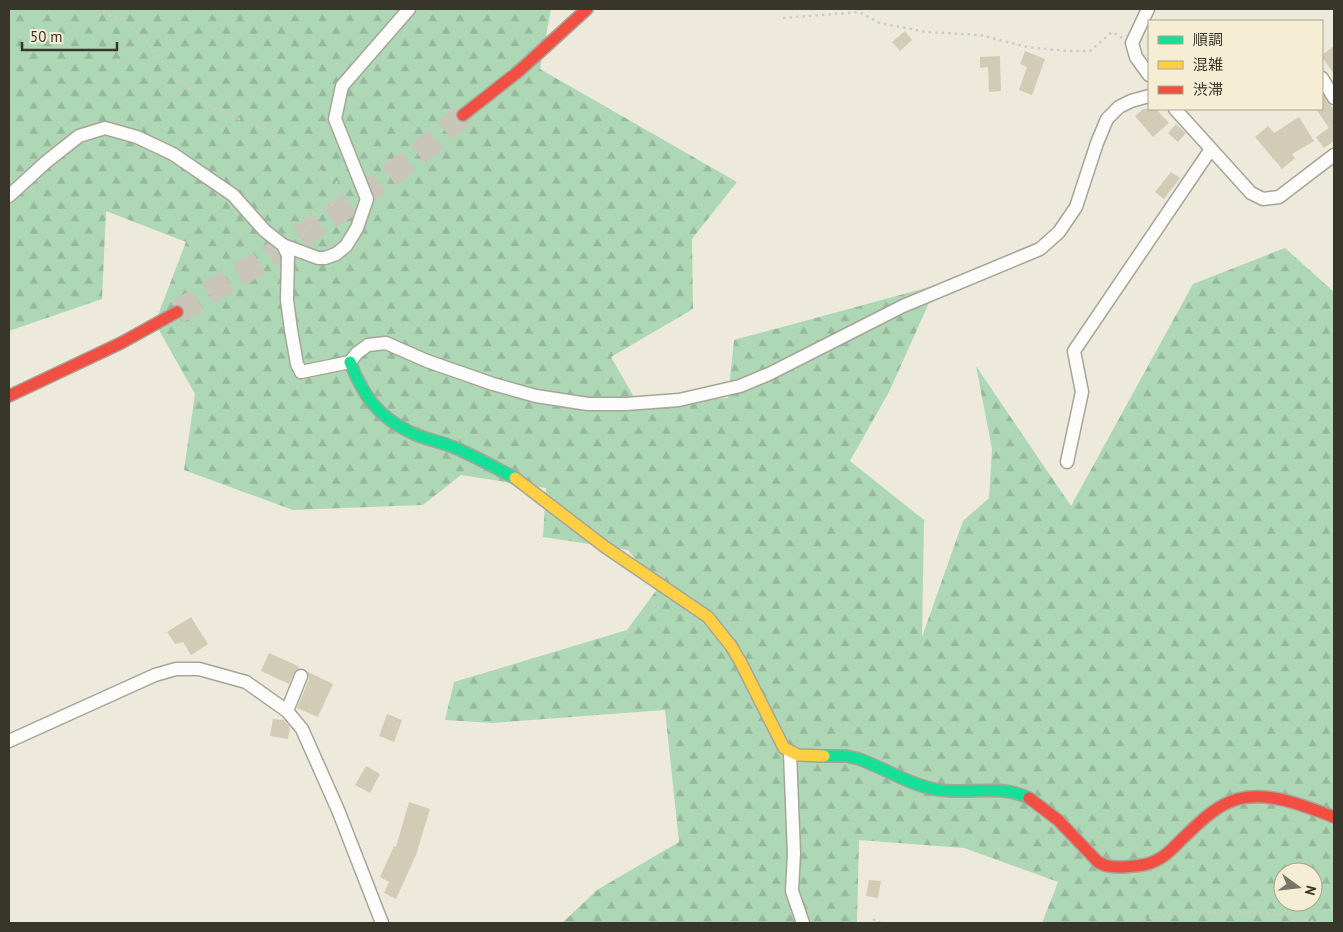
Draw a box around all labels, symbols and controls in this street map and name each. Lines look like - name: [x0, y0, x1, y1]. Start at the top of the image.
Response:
- scale bar: [22, 20, 118, 52]
- legend: [1148, 20, 1323, 110]
- text: 50 m: [30, 27, 63, 46]
- text: 順調: [1193, 30, 1223, 49]
- text: 混雑: [1193, 55, 1223, 74]
- text: 渋滞: [1193, 80, 1223, 99]
- north arrow: [1273, 862, 1323, 912]
- text: N: [1301, 884, 1320, 897]

